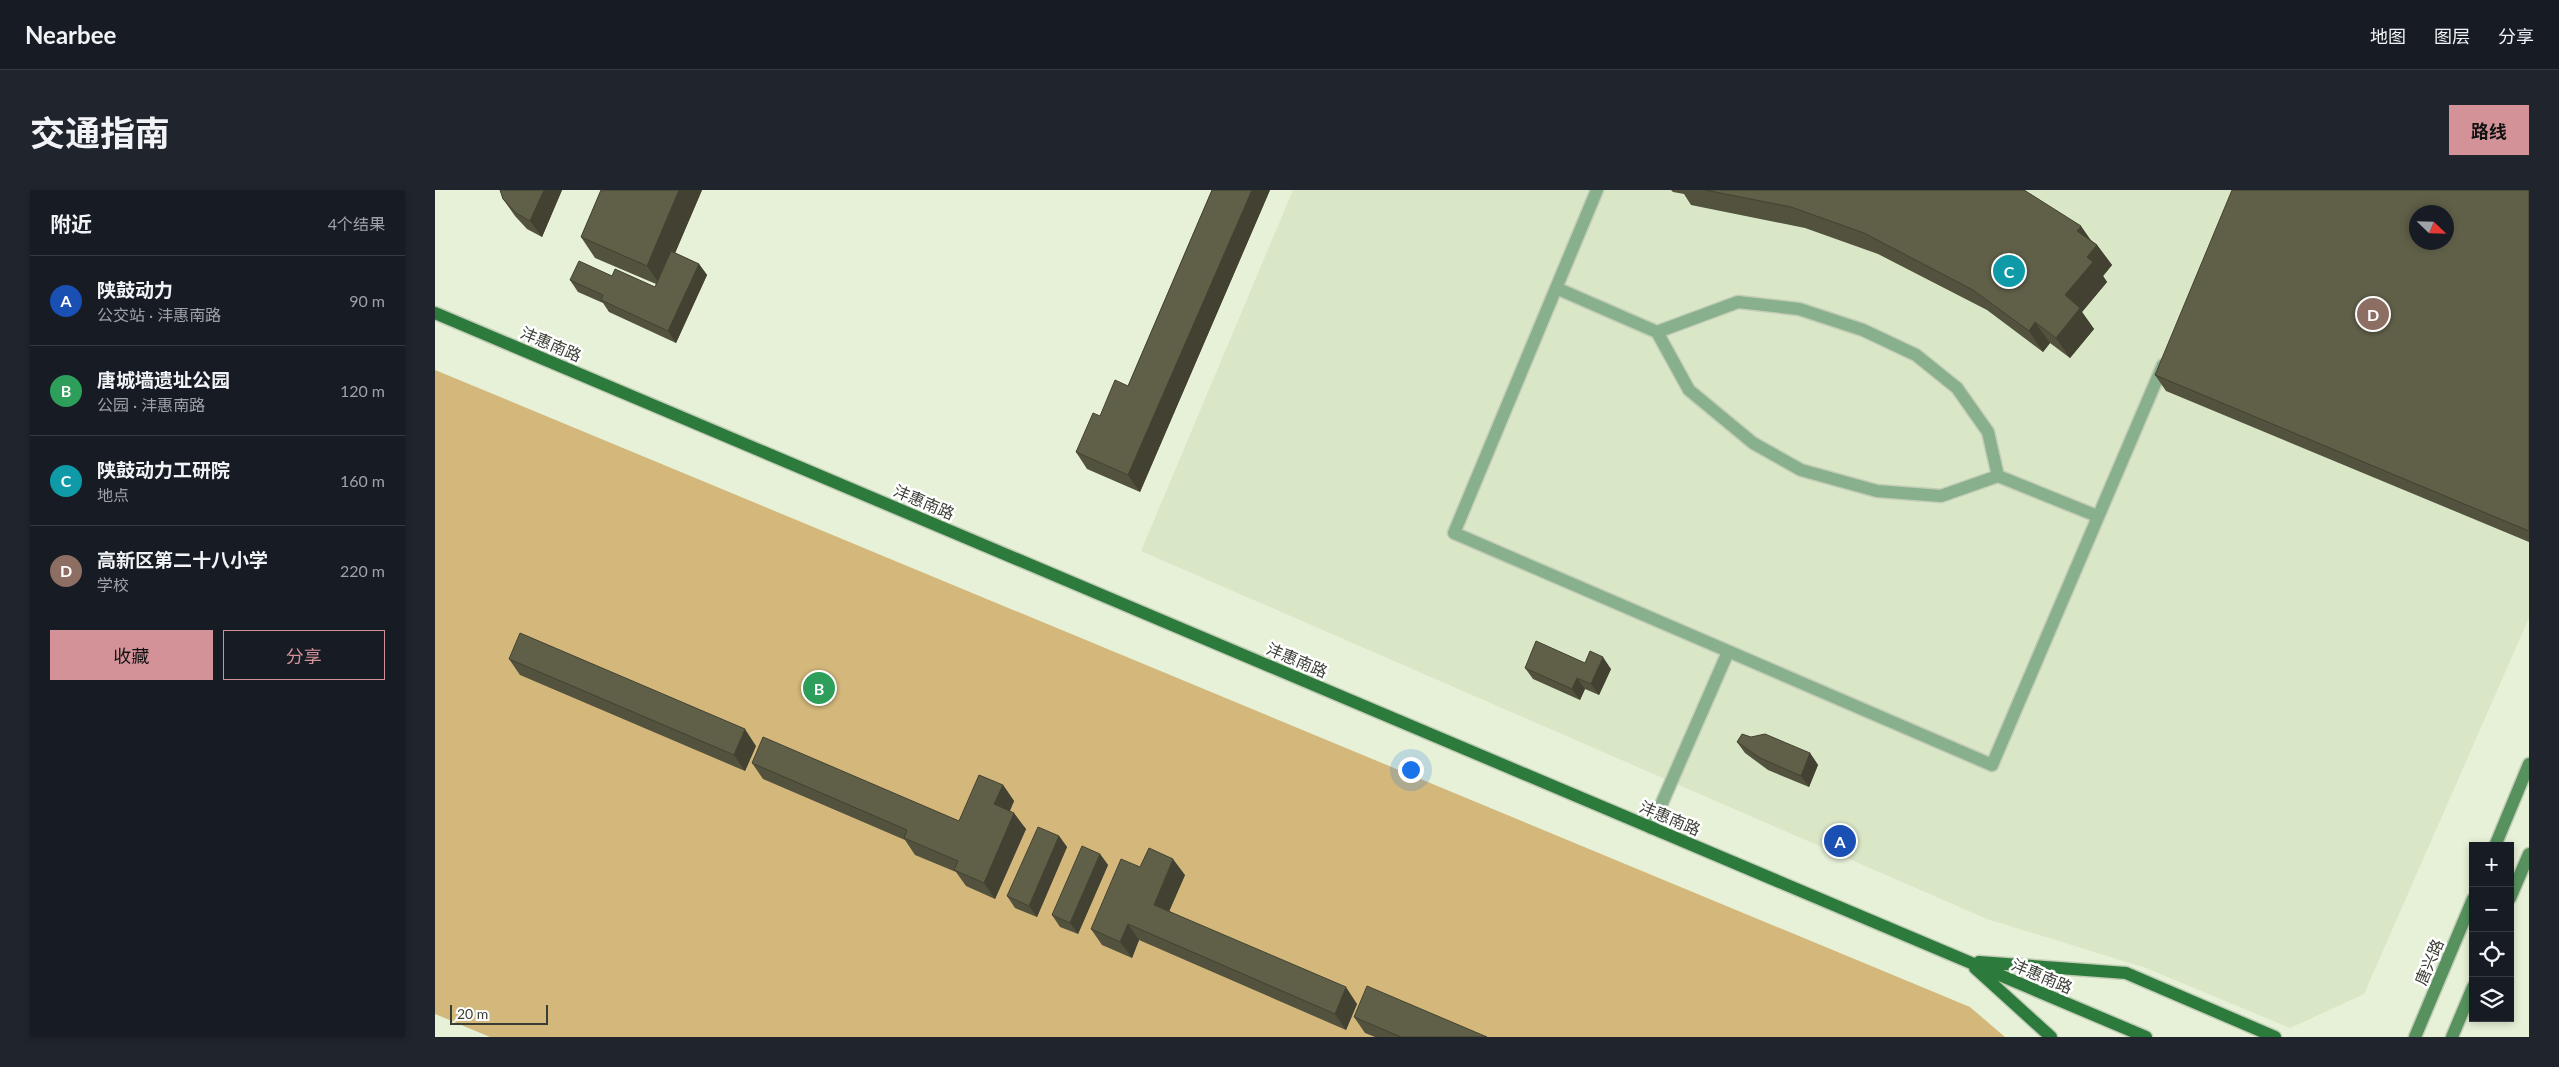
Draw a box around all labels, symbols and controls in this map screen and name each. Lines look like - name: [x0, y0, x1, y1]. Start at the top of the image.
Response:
- text: Nearbee: [25, 20, 116, 49]
- text: 地图: [2370, 25, 2406, 47]
- text: 图层: [2434, 25, 2470, 47]
- text: 分享: [2498, 25, 2534, 47]
- button: 路线: [2449, 105, 2529, 155]
- text: 交通指南: [30, 111, 170, 153]
- north arrow: [2409, 205, 2454, 250]
- text: 附近: [50, 211, 92, 236]
- text: 4个结果: [328, 214, 385, 233]
- pin: C: [1993, 252, 2025, 290]
- text: 陕鼓动力: [97, 278, 173, 301]
- text: A: [60, 291, 72, 310]
- text: 90 m: [349, 291, 385, 310]
- pin: D: [2357, 295, 2389, 333]
- text: 公交站 · 沣惠南路: [97, 305, 221, 324]
- street label: 沣惠南路: [518, 322, 584, 365]
- text: 唐城墙遗址公园: [97, 368, 230, 391]
- text: B: [61, 381, 71, 400]
- text: 120 m: [340, 381, 385, 400]
- text: 公园 · 沣惠南路: [97, 395, 205, 414]
- text: 陕鼓动力工研院: [97, 458, 230, 481]
- text: C: [61, 471, 71, 490]
- text: 160 m: [340, 471, 385, 490]
- street label: 沣惠南路: [891, 480, 957, 523]
- text: 地点: [97, 485, 129, 504]
- text: 高新区第二十八小学: [97, 548, 268, 571]
- text: D: [60, 561, 72, 580]
- text: 220 m: [340, 561, 385, 580]
- text: 学校: [97, 575, 129, 594]
- button: 收藏: [50, 630, 213, 680]
- button: 分享: [223, 630, 385, 680]
- street label: 沣惠南路: [1264, 638, 1330, 681]
- pin: B: [803, 669, 835, 707]
- your location: [1398, 757, 1424, 783]
- street label: 沣惠南路: [1637, 796, 1703, 839]
- pin: A: [1824, 822, 1856, 860]
- map controls: [2469, 842, 2514, 1022]
- button: +: [2469, 842, 2514, 887]
- button: −: [2469, 887, 2514, 932]
- button: locate: [2469, 932, 2514, 977]
- street label: 唐兴路: [2410, 936, 2447, 988]
- street label: 沣惠南路: [2009, 954, 2075, 997]
- button: layers: [2469, 977, 2514, 1022]
- scale bar: [450, 1002, 547, 1025]
- text: 20 m: [457, 1005, 488, 1022]

